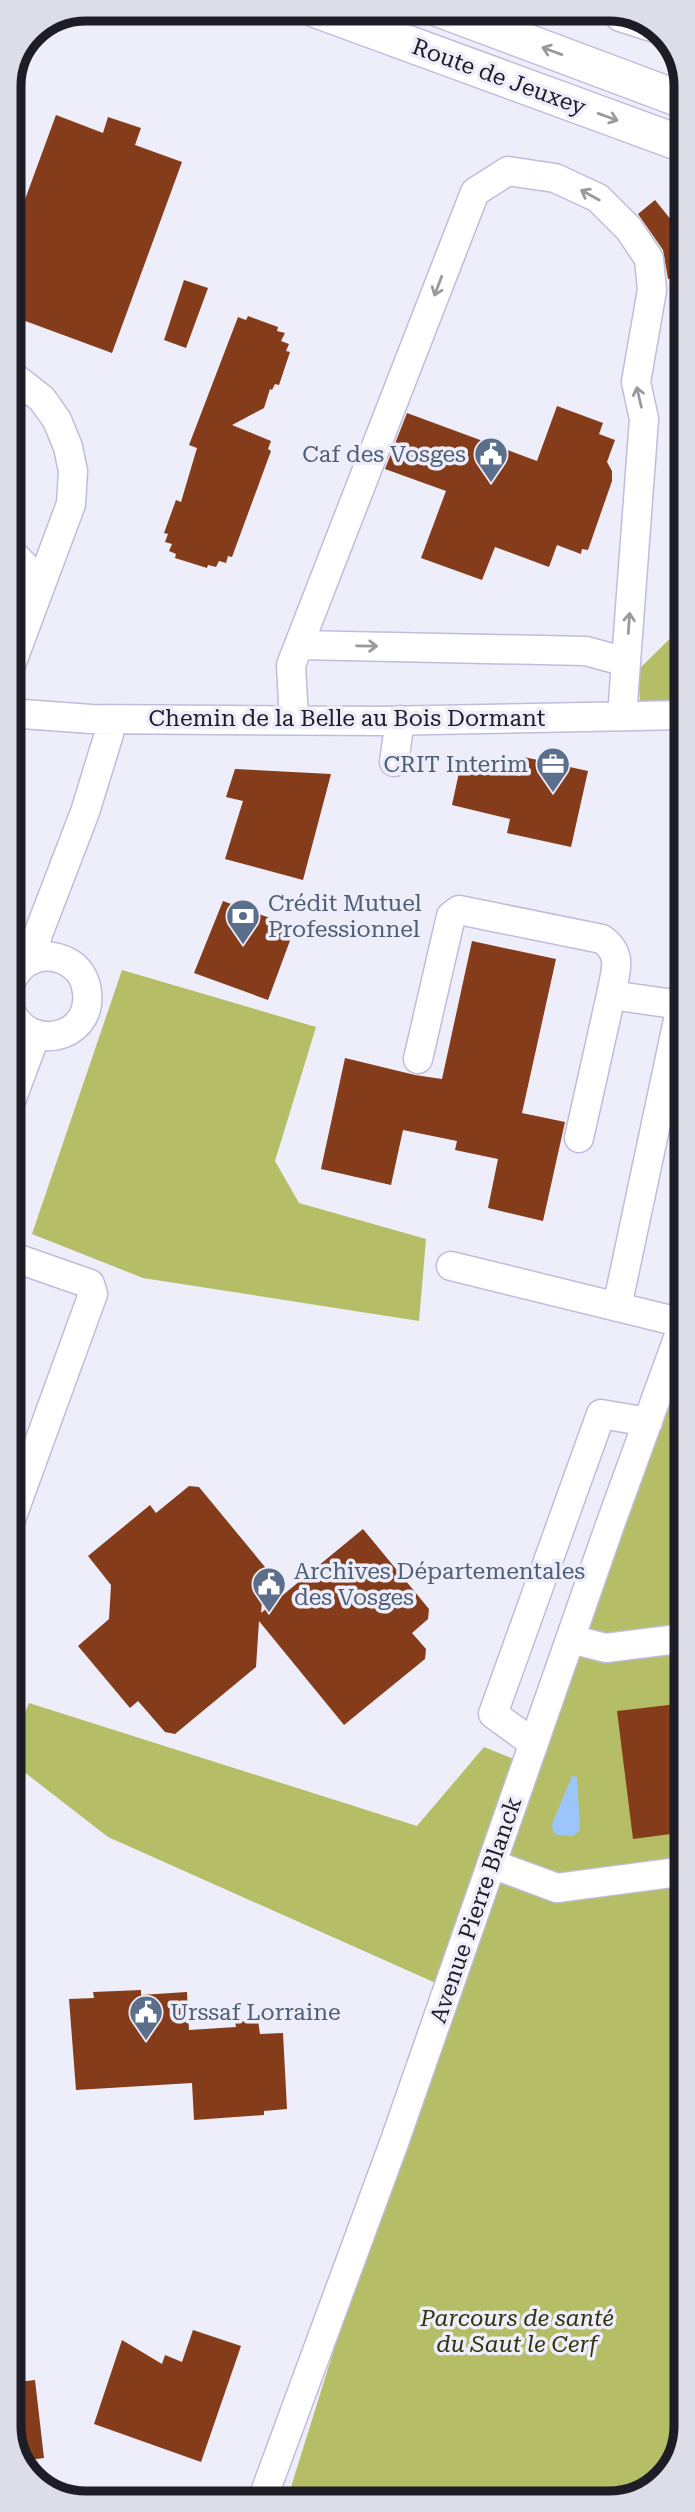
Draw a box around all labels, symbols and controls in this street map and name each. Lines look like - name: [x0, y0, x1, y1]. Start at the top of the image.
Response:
- street label: Route de Jeuxey: [408, 33, 590, 121]
- one-way arrow: [542, 43, 564, 56]
- one-way arrow: [596, 112, 618, 124]
- one-way arrow: [581, 188, 601, 202]
- one-way arrow: [431, 275, 444, 296]
- one-way arrow: [632, 386, 646, 409]
- public building icon: Caf des Vosges: [472, 435, 510, 484]
- place label: Caf des Vosges: [302, 441, 466, 468]
- one-way arrow: [623, 613, 636, 635]
- one-way arrow: [356, 640, 379, 653]
- street label: Chemin de la Belle au Bois Dormant: [149, 705, 546, 732]
- office icon: CRIT Interim: [534, 745, 572, 794]
- place label: CRIT Interim: [383, 751, 528, 778]
- place label: Crédit Mutuel Professionnel: [268, 890, 422, 943]
- bank icon: Crédit Mutuel Professionnel: [224, 897, 262, 946]
- place label: Archives Départementales des Vosges: [294, 1558, 585, 1611]
- public building icon: Archives Départementales des Vosges: [250, 1565, 288, 1614]
- street label: Avenue Pierre Blanck: [425, 1793, 528, 2027]
- public building icon: Urssaf Lorraine: [127, 1993, 165, 2042]
- place label: Urssaf Lorraine: [170, 1999, 341, 2026]
- park label: Parcours de santé du Saut le Cerf: [419, 2305, 614, 2358]

